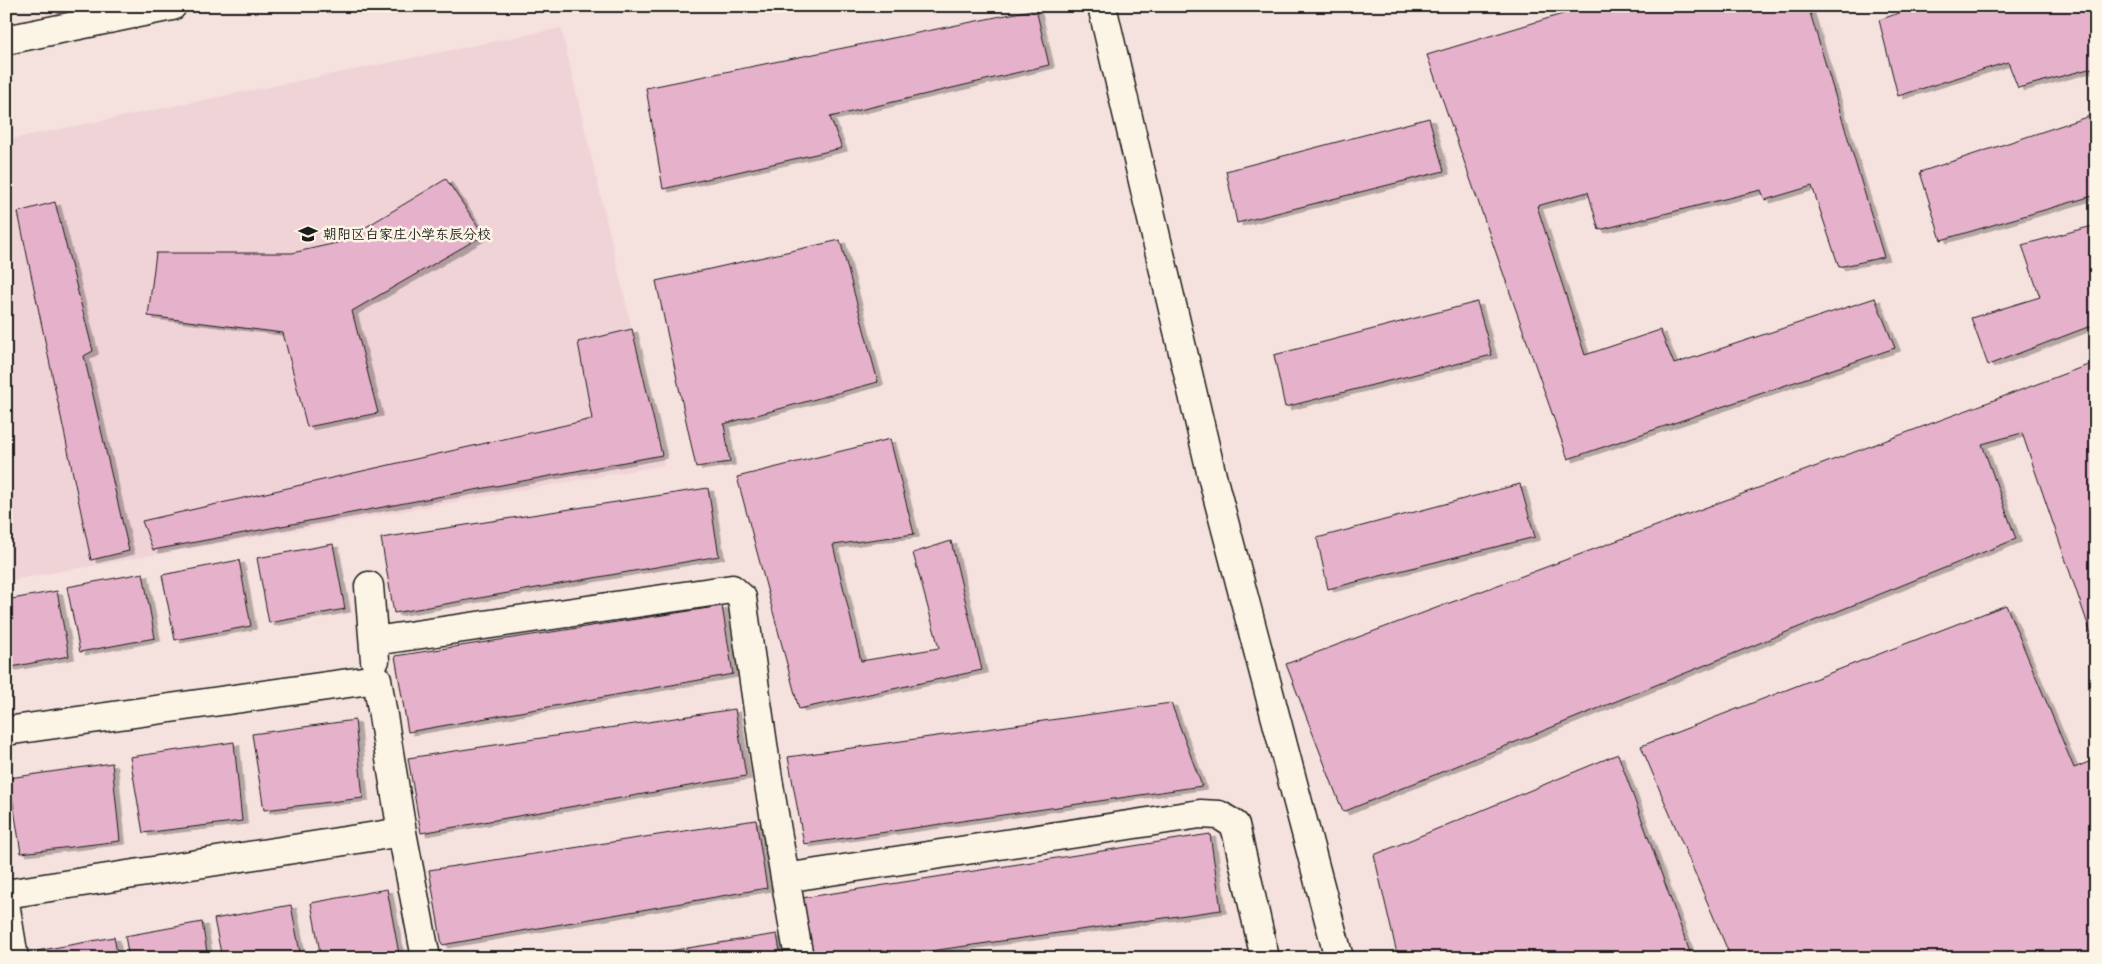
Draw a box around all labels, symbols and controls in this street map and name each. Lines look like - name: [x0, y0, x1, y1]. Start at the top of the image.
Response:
- school or university icon: 朝阳区白家庄小学东辰分校: [297, 223, 319, 245]
- place label: 朝阳区白家庄小学东辰分校: [323, 227, 491, 245]

